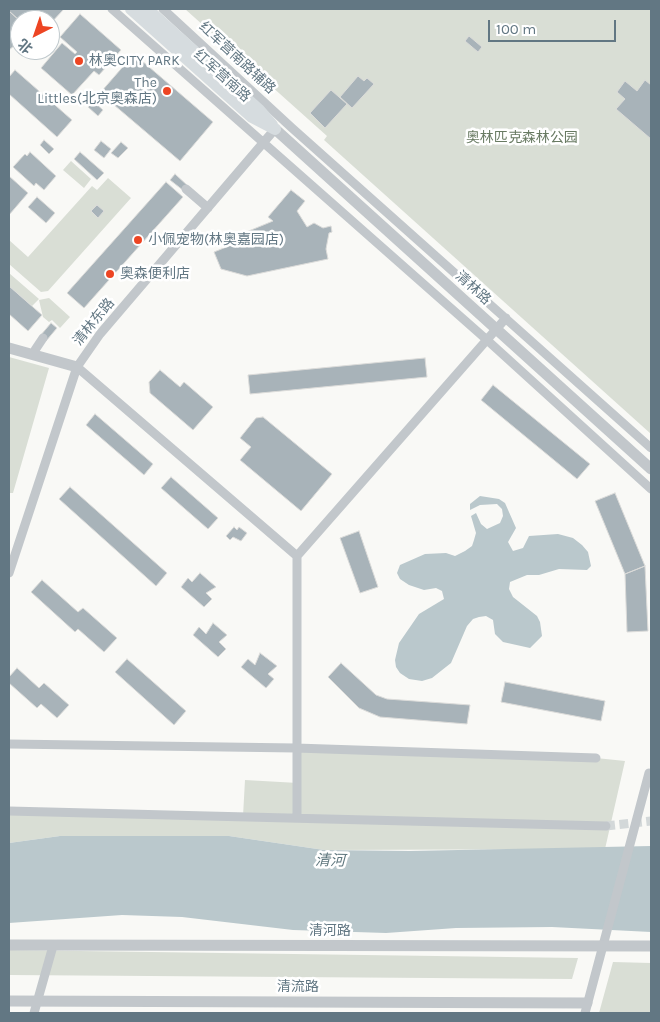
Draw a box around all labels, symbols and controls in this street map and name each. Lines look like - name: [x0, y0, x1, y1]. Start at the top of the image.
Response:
- north arrow: [10, 10, 60, 60]
- scale bar: [490, 10, 618, 42]
- street label: 红军营南路辅路: [195, 18, 279, 98]
- text: 100 m: [496, 20, 536, 38]
- text: 北: [15, 35, 36, 57]
- street label: 红军营南路: [190, 46, 254, 106]
- place label: 林奥CITY PARK: [89, 53, 180, 69]
- marker: 林奥CITY PARK: [73, 55, 85, 67]
- place label: The Littles(北京奥森店): [37, 75, 157, 108]
- marker: The Littles(北京奥森店): [161, 85, 173, 97]
- park label: 奥林匹克森林公园: [466, 130, 578, 146]
- place label: 小佩宠物(林奥嘉园店): [148, 232, 284, 248]
- marker: 小佩宠物(林奥嘉园店): [132, 234, 144, 246]
- place label: 奥森便利店: [120, 266, 190, 282]
- marker: 奥森便利店: [104, 268, 116, 280]
- street label: 清林路: [452, 268, 494, 308]
- street label: 清林东路: [70, 295, 118, 349]
- water label: 清河: [315, 852, 345, 870]
- street label: 清河路: [309, 923, 351, 939]
- street label: 清流路: [277, 979, 319, 995]

